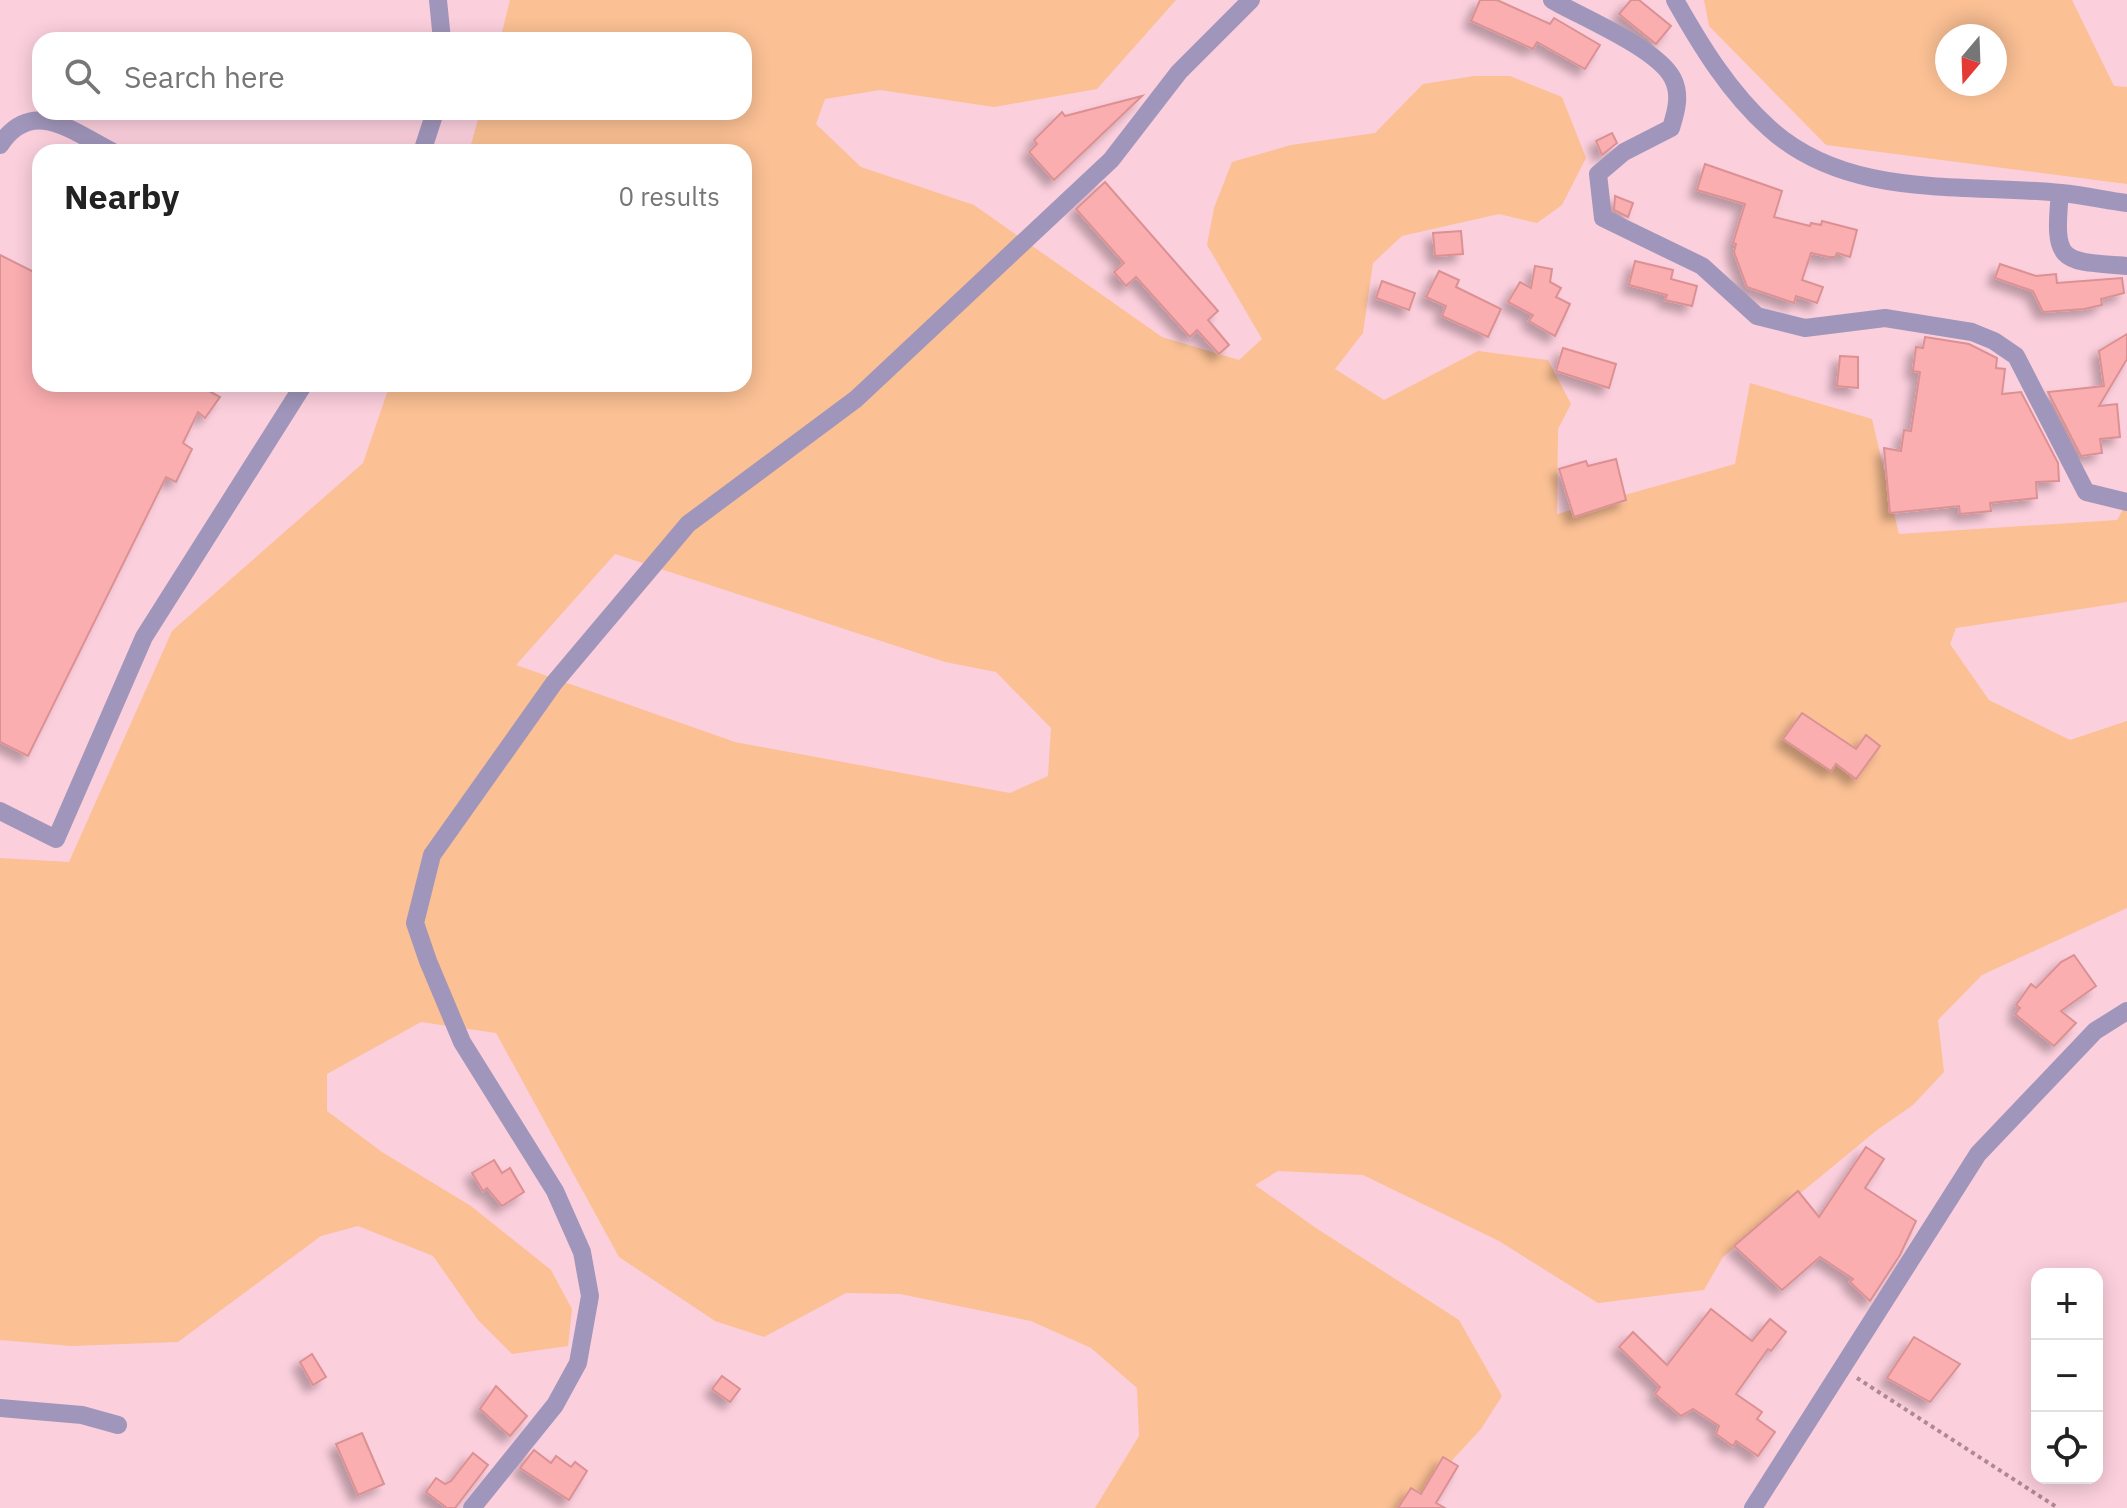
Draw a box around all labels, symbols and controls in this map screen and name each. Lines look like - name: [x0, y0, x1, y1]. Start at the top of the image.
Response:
- north arrow: [1935, 24, 2007, 96]
- search box: [32, 32, 752, 120]
- icon: search: [60, 54, 104, 98]
- text: Search here: [124, 57, 285, 96]
- text: Nearby: [64, 174, 179, 218]
- text: 0 results: [618, 179, 720, 213]
- map controls: [2031, 1268, 2103, 1484]
- button: +: [2031, 1268, 2103, 1340]
- button: −: [2031, 1340, 2103, 1412]
- button: locate: [2031, 1412, 2103, 1484]

